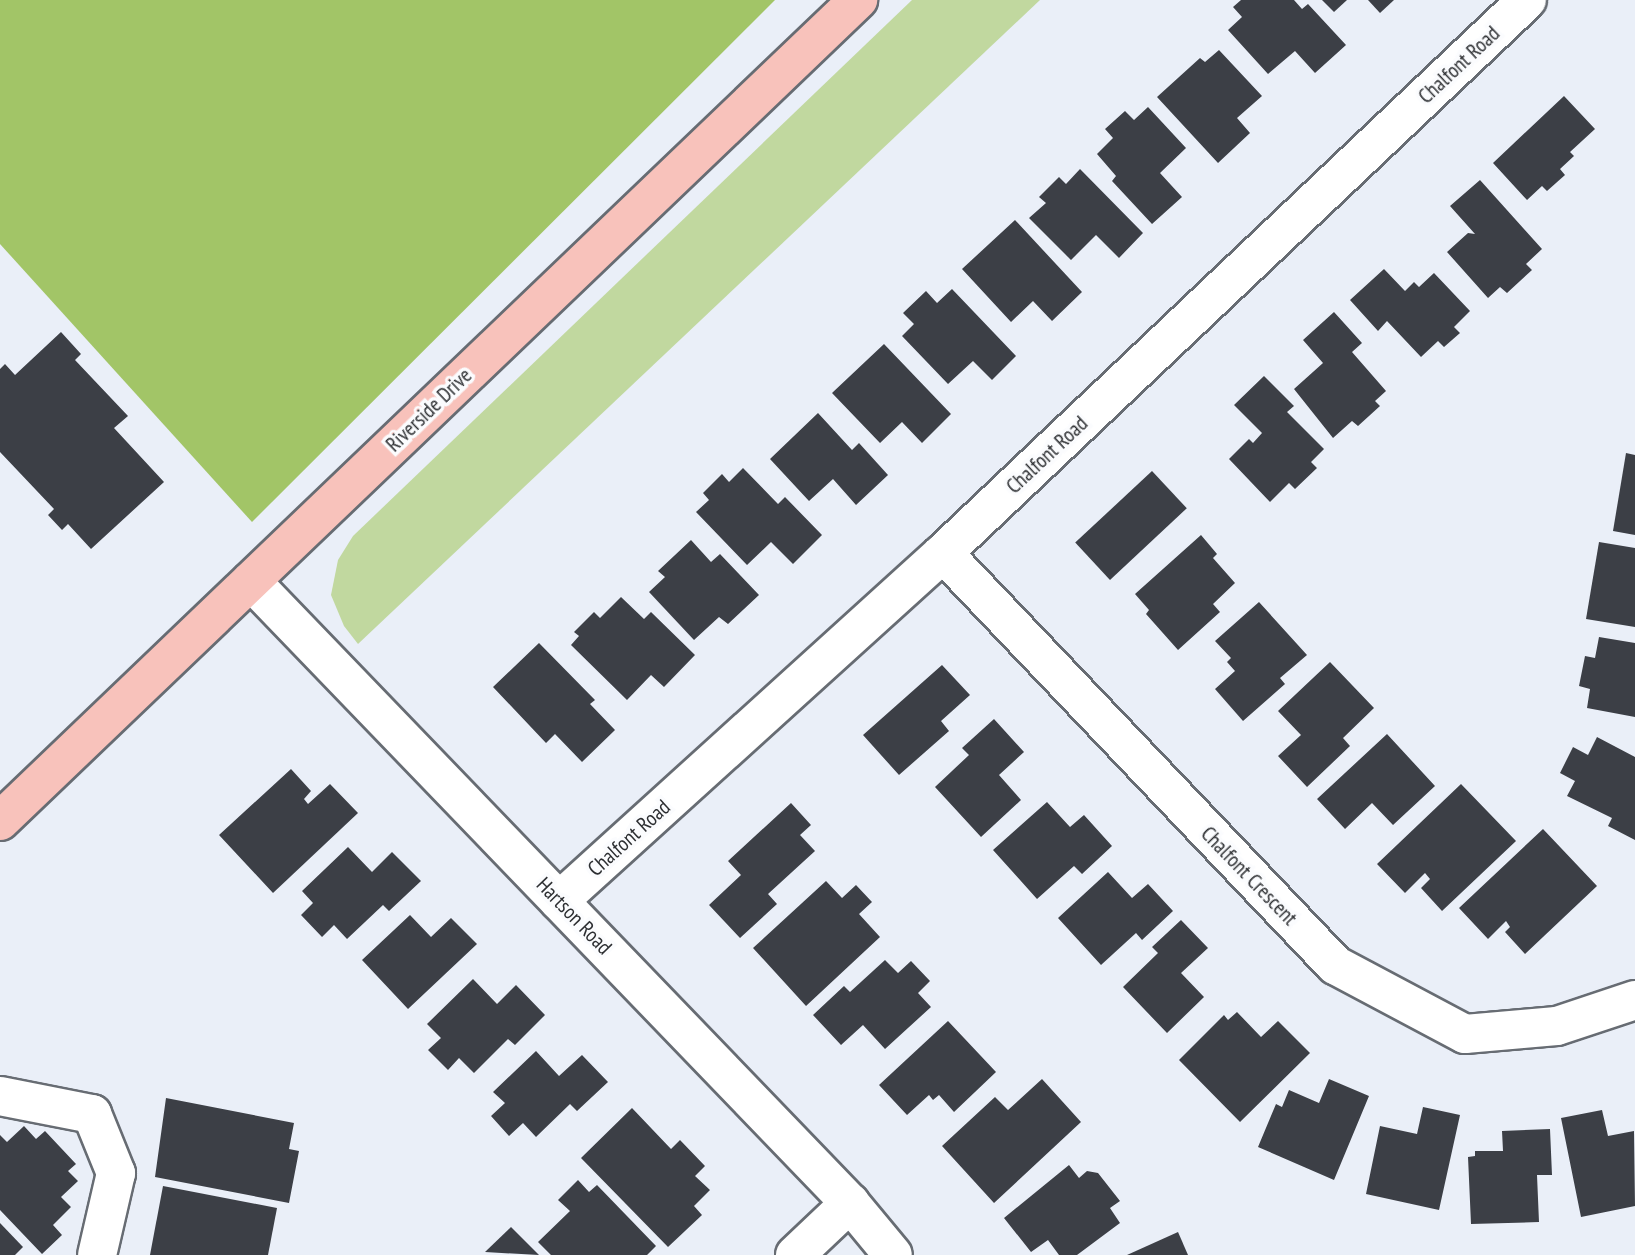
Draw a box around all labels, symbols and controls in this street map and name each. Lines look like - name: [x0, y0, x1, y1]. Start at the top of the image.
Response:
- street label: Chalfont Road: [1413, 21, 1505, 109]
- street label: Riverside Drive: [381, 363, 477, 457]
- street label: Chalfont Road: [1001, 411, 1093, 499]
- street label: Chalfont Road: [583, 795, 675, 881]
- street label: Chalfont Crescent: [1196, 821, 1302, 931]
- street label: Hartson Road: [531, 872, 617, 960]

